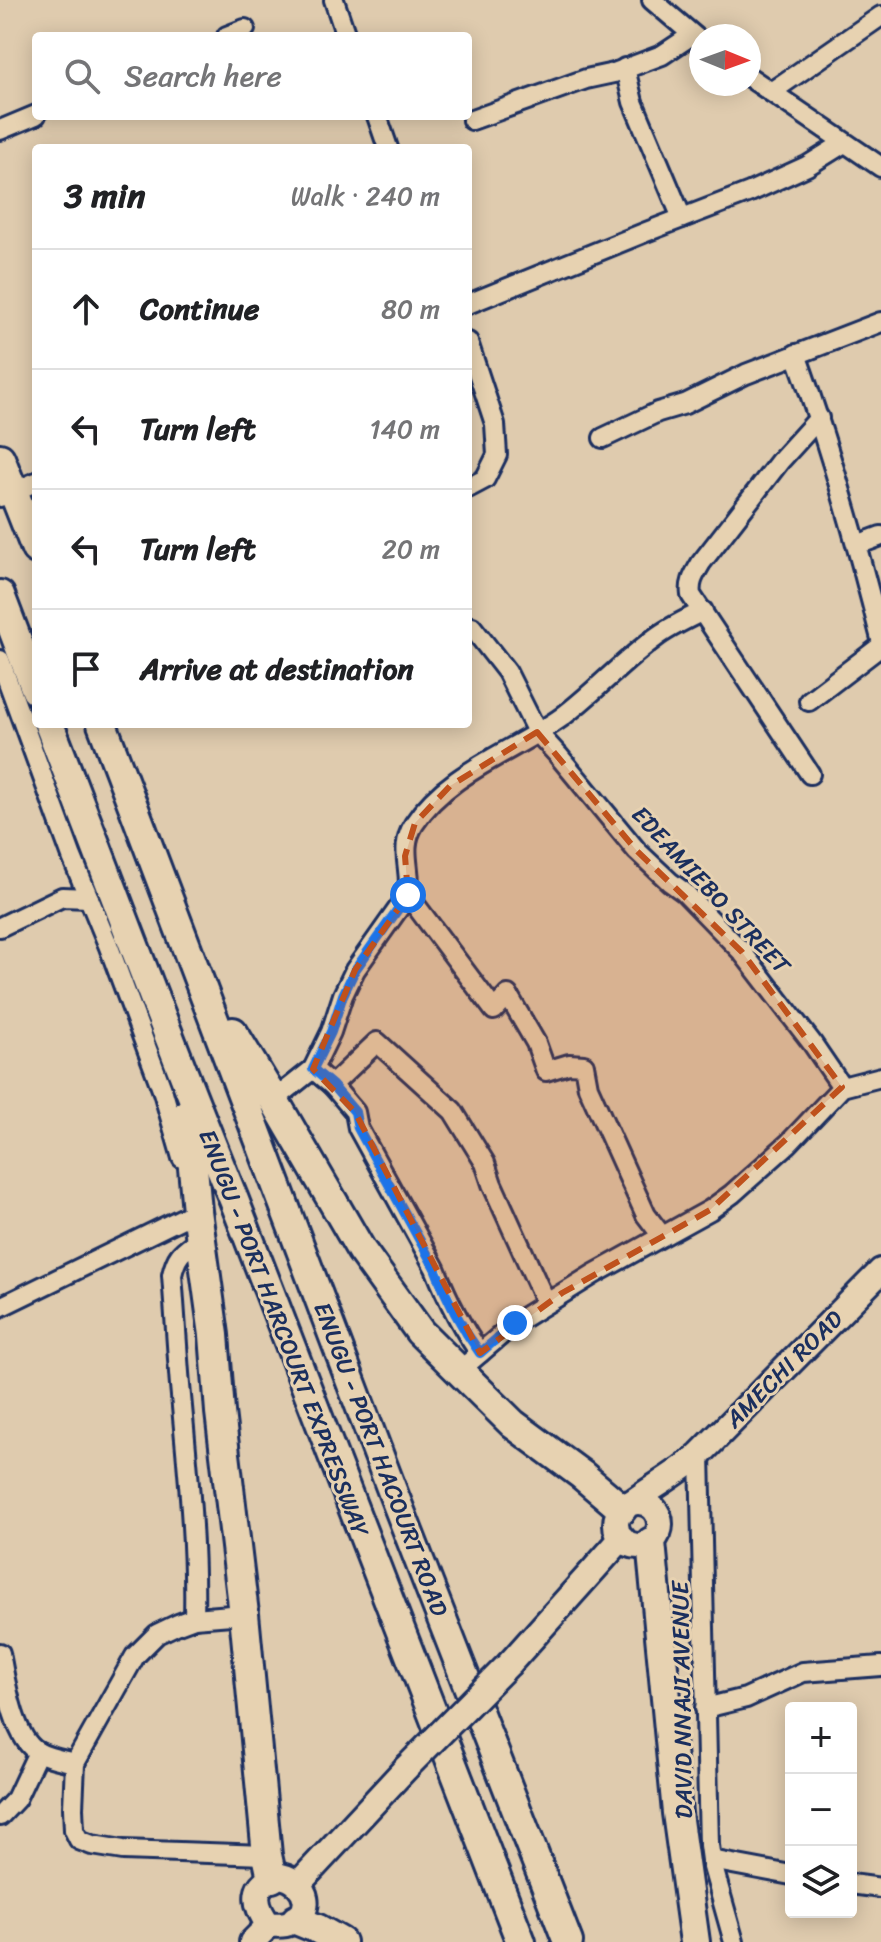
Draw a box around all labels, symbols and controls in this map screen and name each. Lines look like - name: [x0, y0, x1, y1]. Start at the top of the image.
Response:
- north arrow: [689, 24, 761, 96]
- search box: [32, 32, 472, 120]
- text: Search here: [124, 49, 282, 103]
- icon: search: [60, 54, 104, 98]
- text: 3 min: [64, 166, 145, 226]
- text: Walk · 240 m: [291, 173, 440, 219]
- text: Continue: [140, 282, 259, 336]
- text: 80 m: [381, 286, 440, 332]
- icon: ahead: [64, 287, 108, 331]
- text: Turn left: [140, 402, 256, 456]
- text: 140 m: [369, 406, 440, 452]
- icon: left: [64, 407, 108, 451]
- text: Turn left: [140, 522, 256, 576]
- text: 20 m: [382, 526, 440, 572]
- icon: left: [64, 527, 108, 571]
- text: Arrive at destination: [140, 642, 414, 696]
- icon: arrive: [64, 647, 108, 691]
- street label: EDEAMIEBO STREET: [621, 796, 802, 986]
- route start: [390, 877, 426, 913]
- street label: ENUGU - PORT HARCOURT EXPRESSWAY: [187, 1123, 382, 1544]
- street label: ENUGU - PORT HACOURT ROAD: [302, 1296, 461, 1623]
- street label: AMECHI ROAD: [714, 1299, 854, 1439]
- route end: [497, 1305, 533, 1341]
- street label: DAVID NNAJI AVENUE: [659, 1579, 705, 1819]
- map controls: [785, 1702, 857, 1918]
- button: +: [785, 1702, 857, 1774]
- button: −: [785, 1774, 857, 1846]
- button: layers: [785, 1846, 857, 1918]

